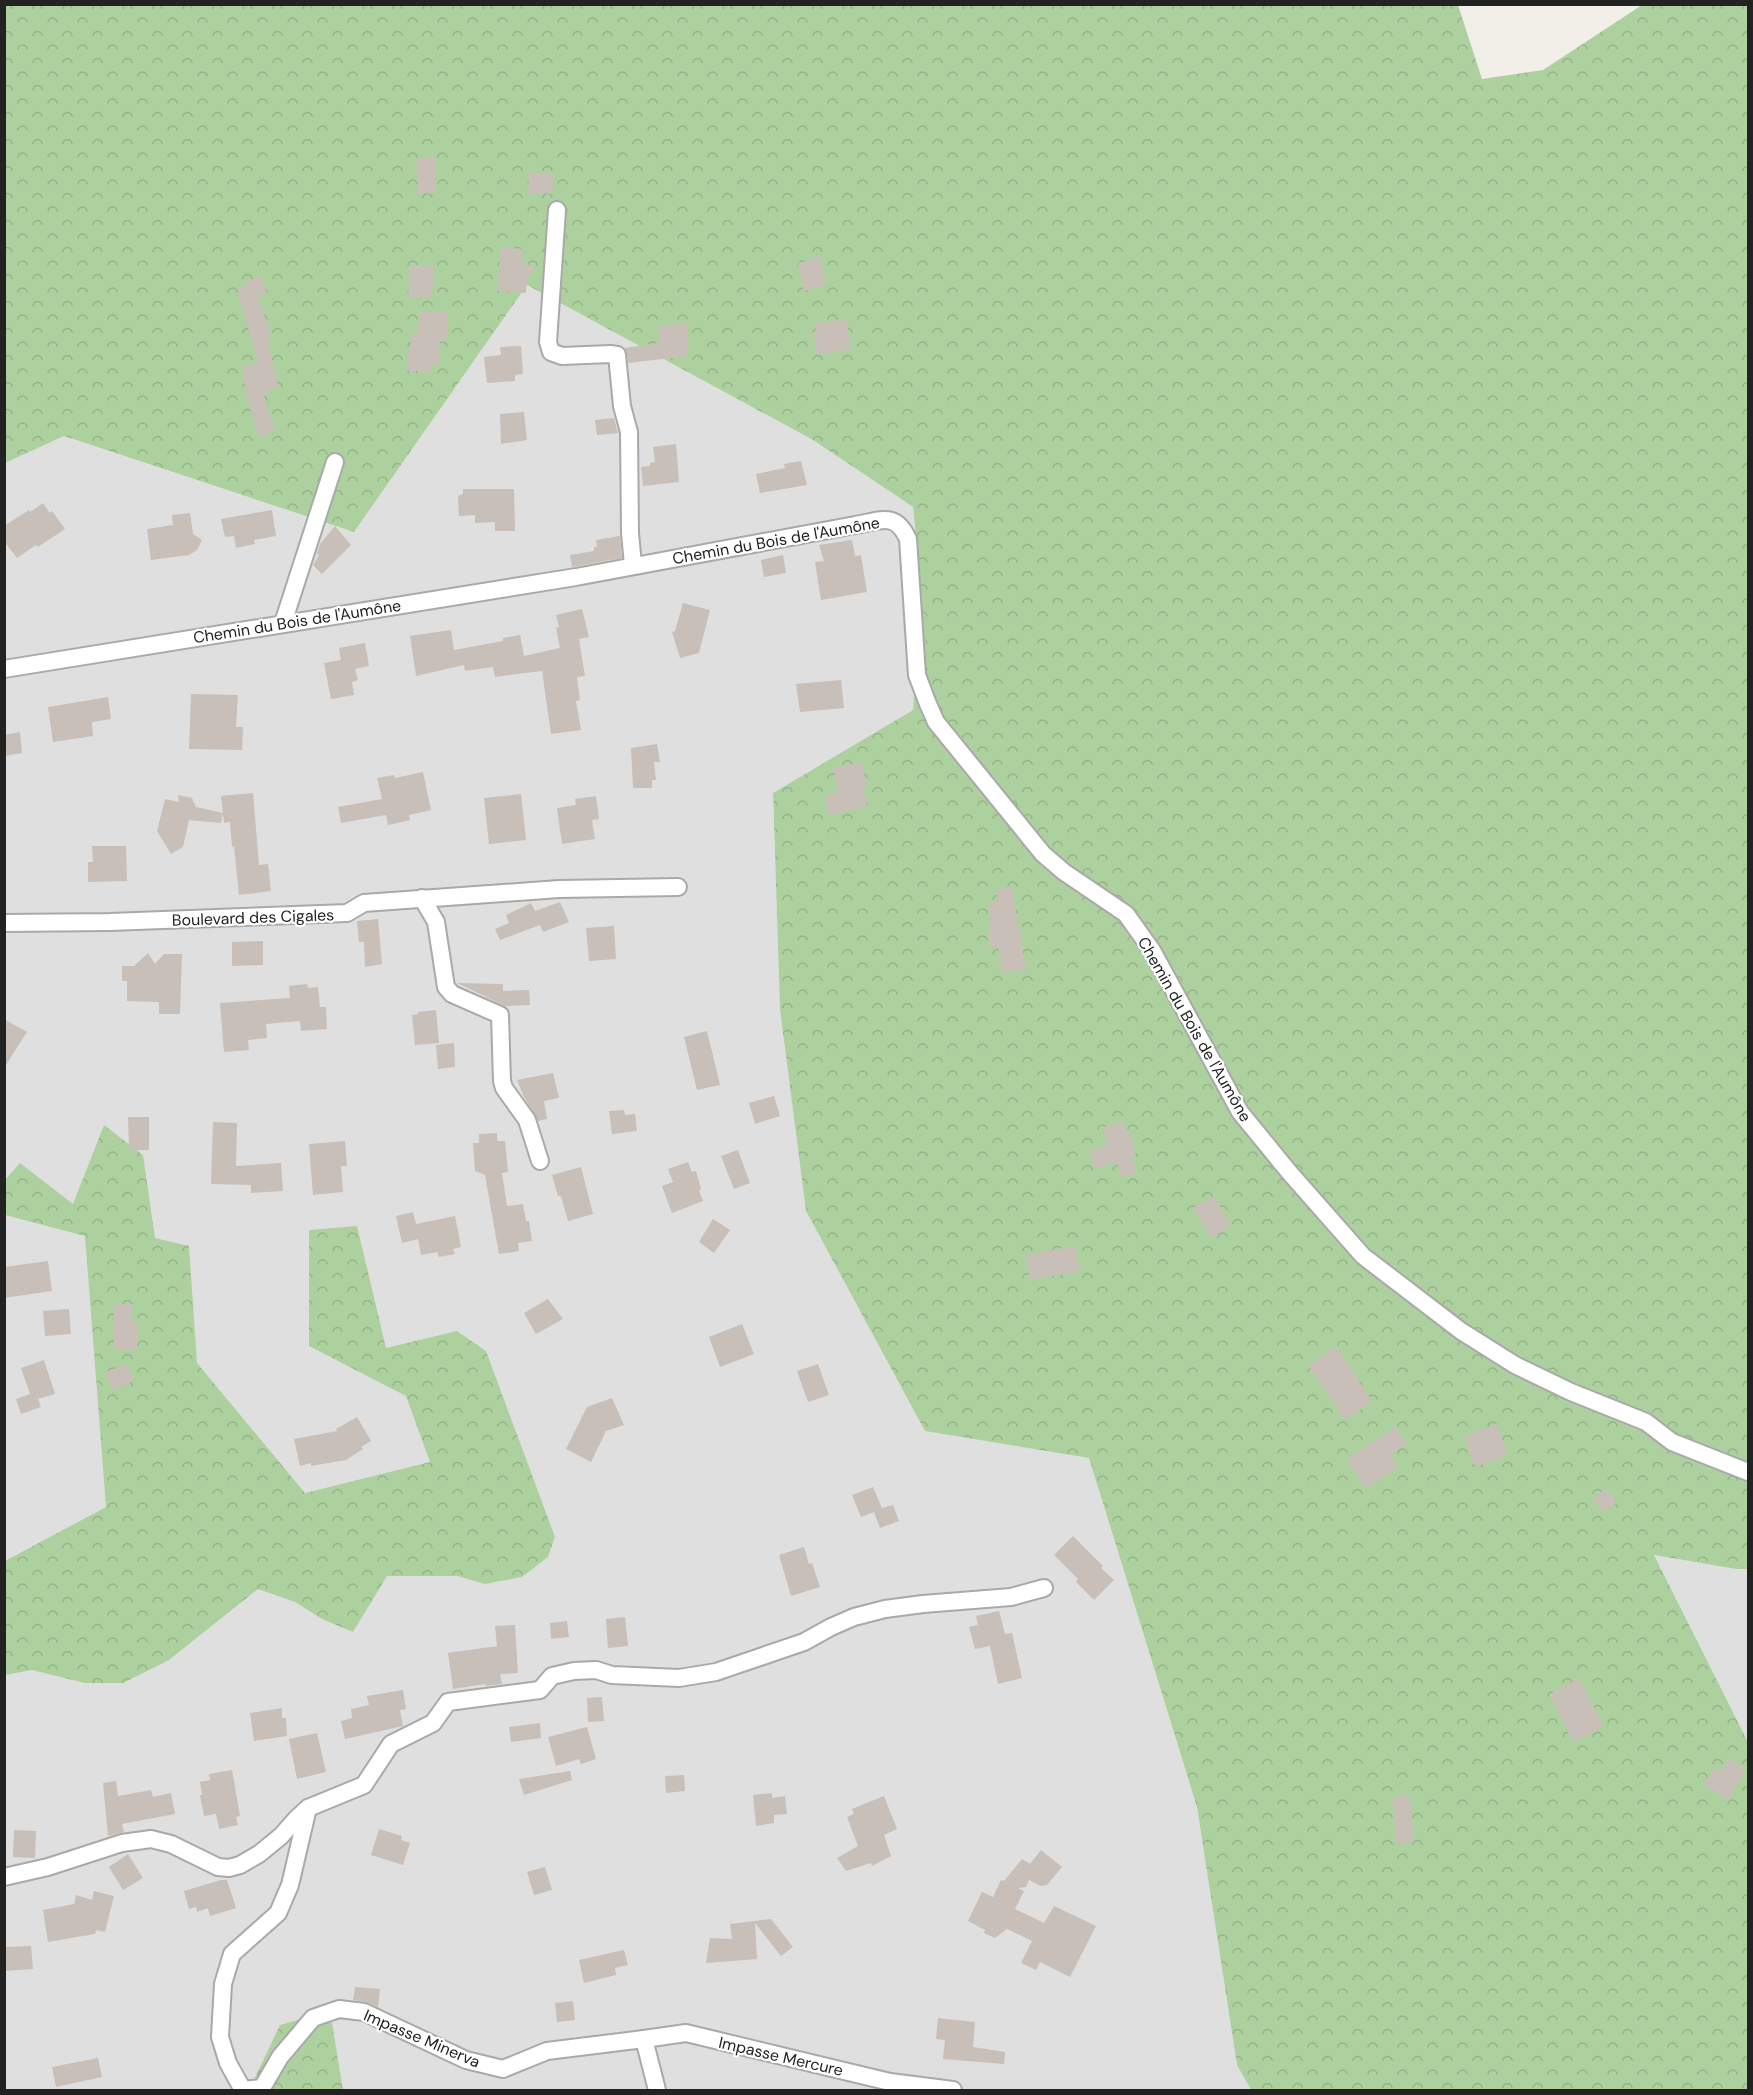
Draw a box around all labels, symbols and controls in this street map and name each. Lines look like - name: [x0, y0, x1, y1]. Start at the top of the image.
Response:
- street label: Chemin du Bois de l'Aumône: [671, 512, 881, 569]
- street label: Chemin du Bois de l'Aumône: [192, 595, 403, 648]
- street label: Boulevard des Cigales: [172, 904, 334, 931]
- street label: Chemin du Bois de l'Aumône: [1133, 933, 1256, 1126]
- street label: Impasse Minerva: [360, 2004, 483, 2072]
- street label: Impasse Mercure: [717, 2032, 845, 2081]

